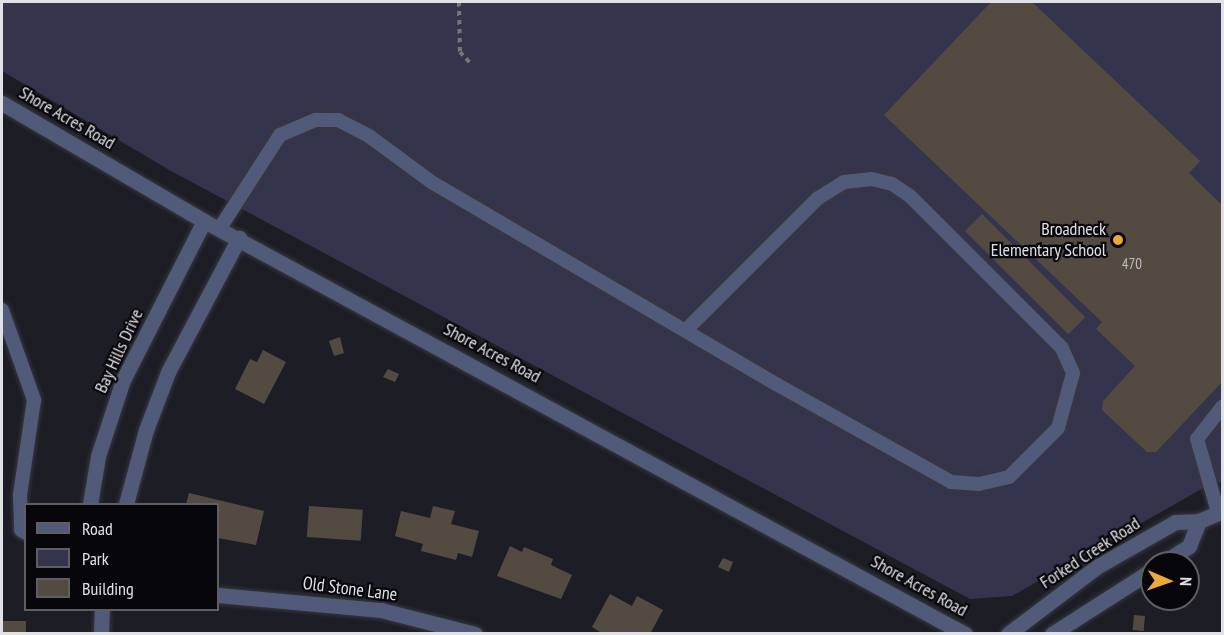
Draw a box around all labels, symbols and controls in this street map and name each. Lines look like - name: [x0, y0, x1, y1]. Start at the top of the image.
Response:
- street label: Shore Acres Road: [15, 82, 119, 154]
- place label: Broadneck Elementary School: [990, 219, 1106, 262]
- marker: Broadneck Elementary School: [1111, 233, 1125, 247]
- house number: 470: [1122, 255, 1142, 273]
- street label: Bay Hills Drive: [90, 305, 148, 397]
- street label: Shore Acres Road: [440, 318, 544, 388]
- legend: [24, 503, 219, 611]
- street label: Forked Creek Road: [1036, 513, 1144, 593]
- text: Road: [82, 517, 113, 540]
- text: Park: [82, 547, 109, 570]
- street label: Shore Acres Road: [867, 551, 971, 621]
- north arrow: [1140, 551, 1200, 611]
- street label: Old Stone Lane: [302, 572, 398, 606]
- text: Building: [82, 577, 134, 600]
- text: N: [1176, 577, 1196, 586]

